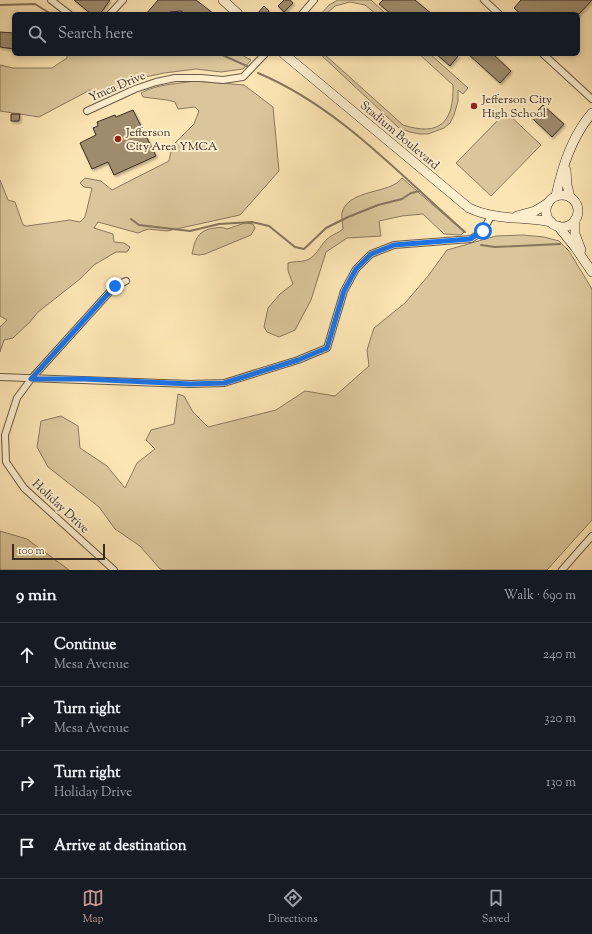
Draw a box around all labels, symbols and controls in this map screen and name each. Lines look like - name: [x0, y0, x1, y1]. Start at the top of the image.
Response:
- search box: [12, 12, 580, 56]
- icon: search: [26, 23, 48, 45]
- text: Search here: [58, 24, 133, 45]
- street label: Ymca Drive: [86, 67, 149, 107]
- place label: Jefferson City High School: [481, 91, 552, 123]
- street label: Stadium Boulevard: [356, 97, 443, 175]
- marker: Jefferson City High School: [469, 101, 479, 111]
- place label: Jefferson City Area YMCA: [125, 124, 218, 156]
- marker: Jefferson City Area YMCA: [113, 134, 123, 144]
- route start: [474, 222, 492, 240]
- route end: [106, 277, 124, 295]
- street label: Holiday Drive: [28, 476, 93, 538]
- scale bar: [12, 542, 105, 561]
- text: 100 m: [18, 543, 45, 559]
- text: 9 min: [16, 584, 57, 608]
- text: Walk · 690 m: [503, 587, 576, 605]
- text: Continue: [54, 635, 116, 656]
- icon: ahead: [16, 644, 38, 666]
- text: 240 m: [543, 646, 576, 664]
- text: Mesa Avenue: [54, 656, 129, 674]
- text: Turn right: [54, 699, 120, 720]
- icon: right: [16, 708, 38, 730]
- text: 320 m: [544, 710, 576, 728]
- text: Mesa Avenue: [54, 720, 129, 738]
- text: Turn right: [54, 763, 120, 784]
- icon: right: [16, 772, 38, 794]
- text: 130 m: [546, 774, 576, 792]
- text: Holiday Drive: [54, 784, 132, 802]
- icon: arrive: [16, 836, 38, 858]
- text: Arrive at destination: [54, 836, 187, 857]
- tab: Map: [82, 887, 104, 927]
- tab: Directions: [268, 887, 318, 927]
- tab: Saved: [482, 887, 510, 927]

